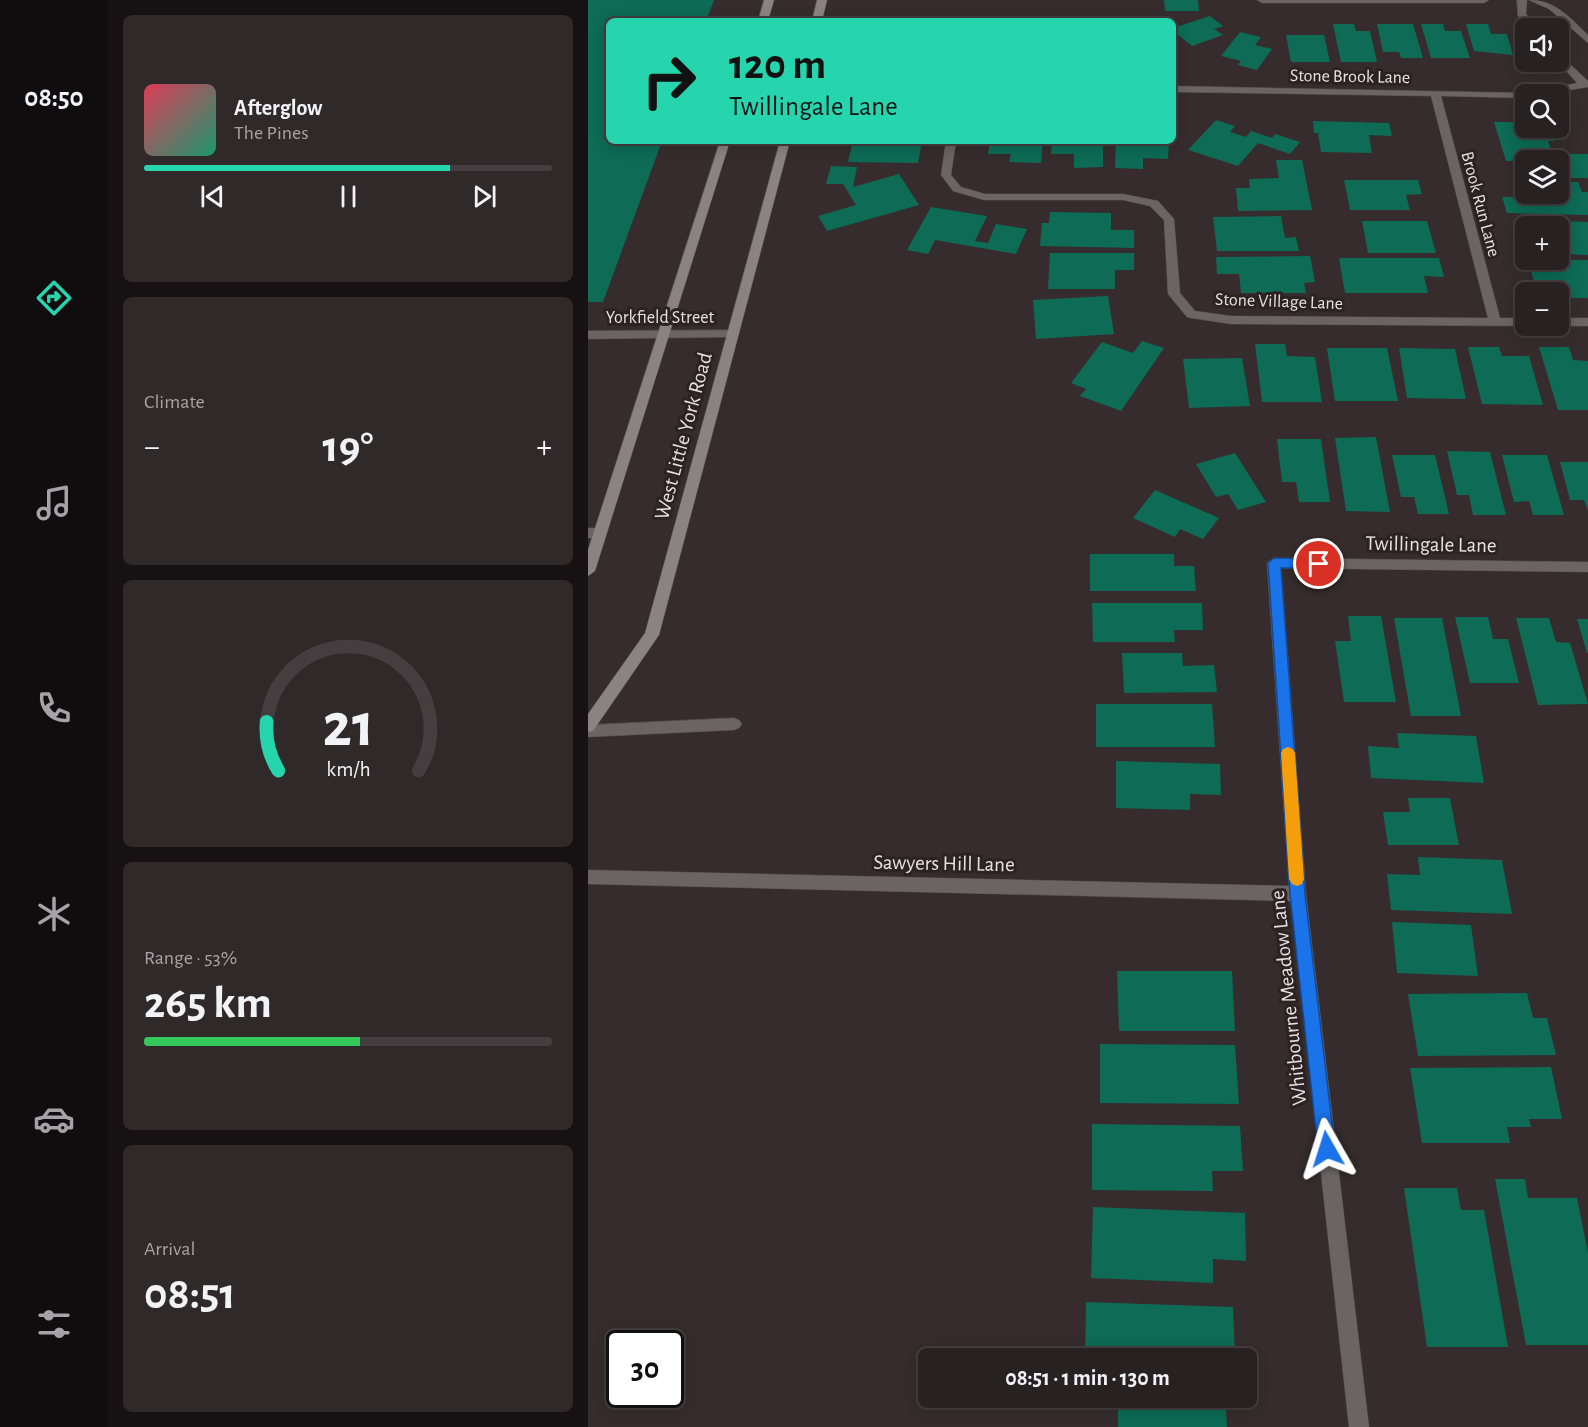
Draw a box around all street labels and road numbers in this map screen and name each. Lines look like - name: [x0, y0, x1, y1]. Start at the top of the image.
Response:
- street label: Stone Brook Lane: [1290, 67, 1410, 87]
- street label: Brook Run Lane: [1457, 150, 1503, 259]
- street label: Stone Village Lane: [1215, 291, 1343, 313]
- street label: Yorkfield Street: [606, 309, 714, 327]
- street label: West Little York Road: [651, 350, 716, 522]
- street label: Twillingale Lane: [1365, 533, 1497, 556]
- street label: Sawyers Hill Lane: [873, 852, 1015, 875]
- street label: Whitbourne Meadow Lane: [1267, 889, 1310, 1107]

